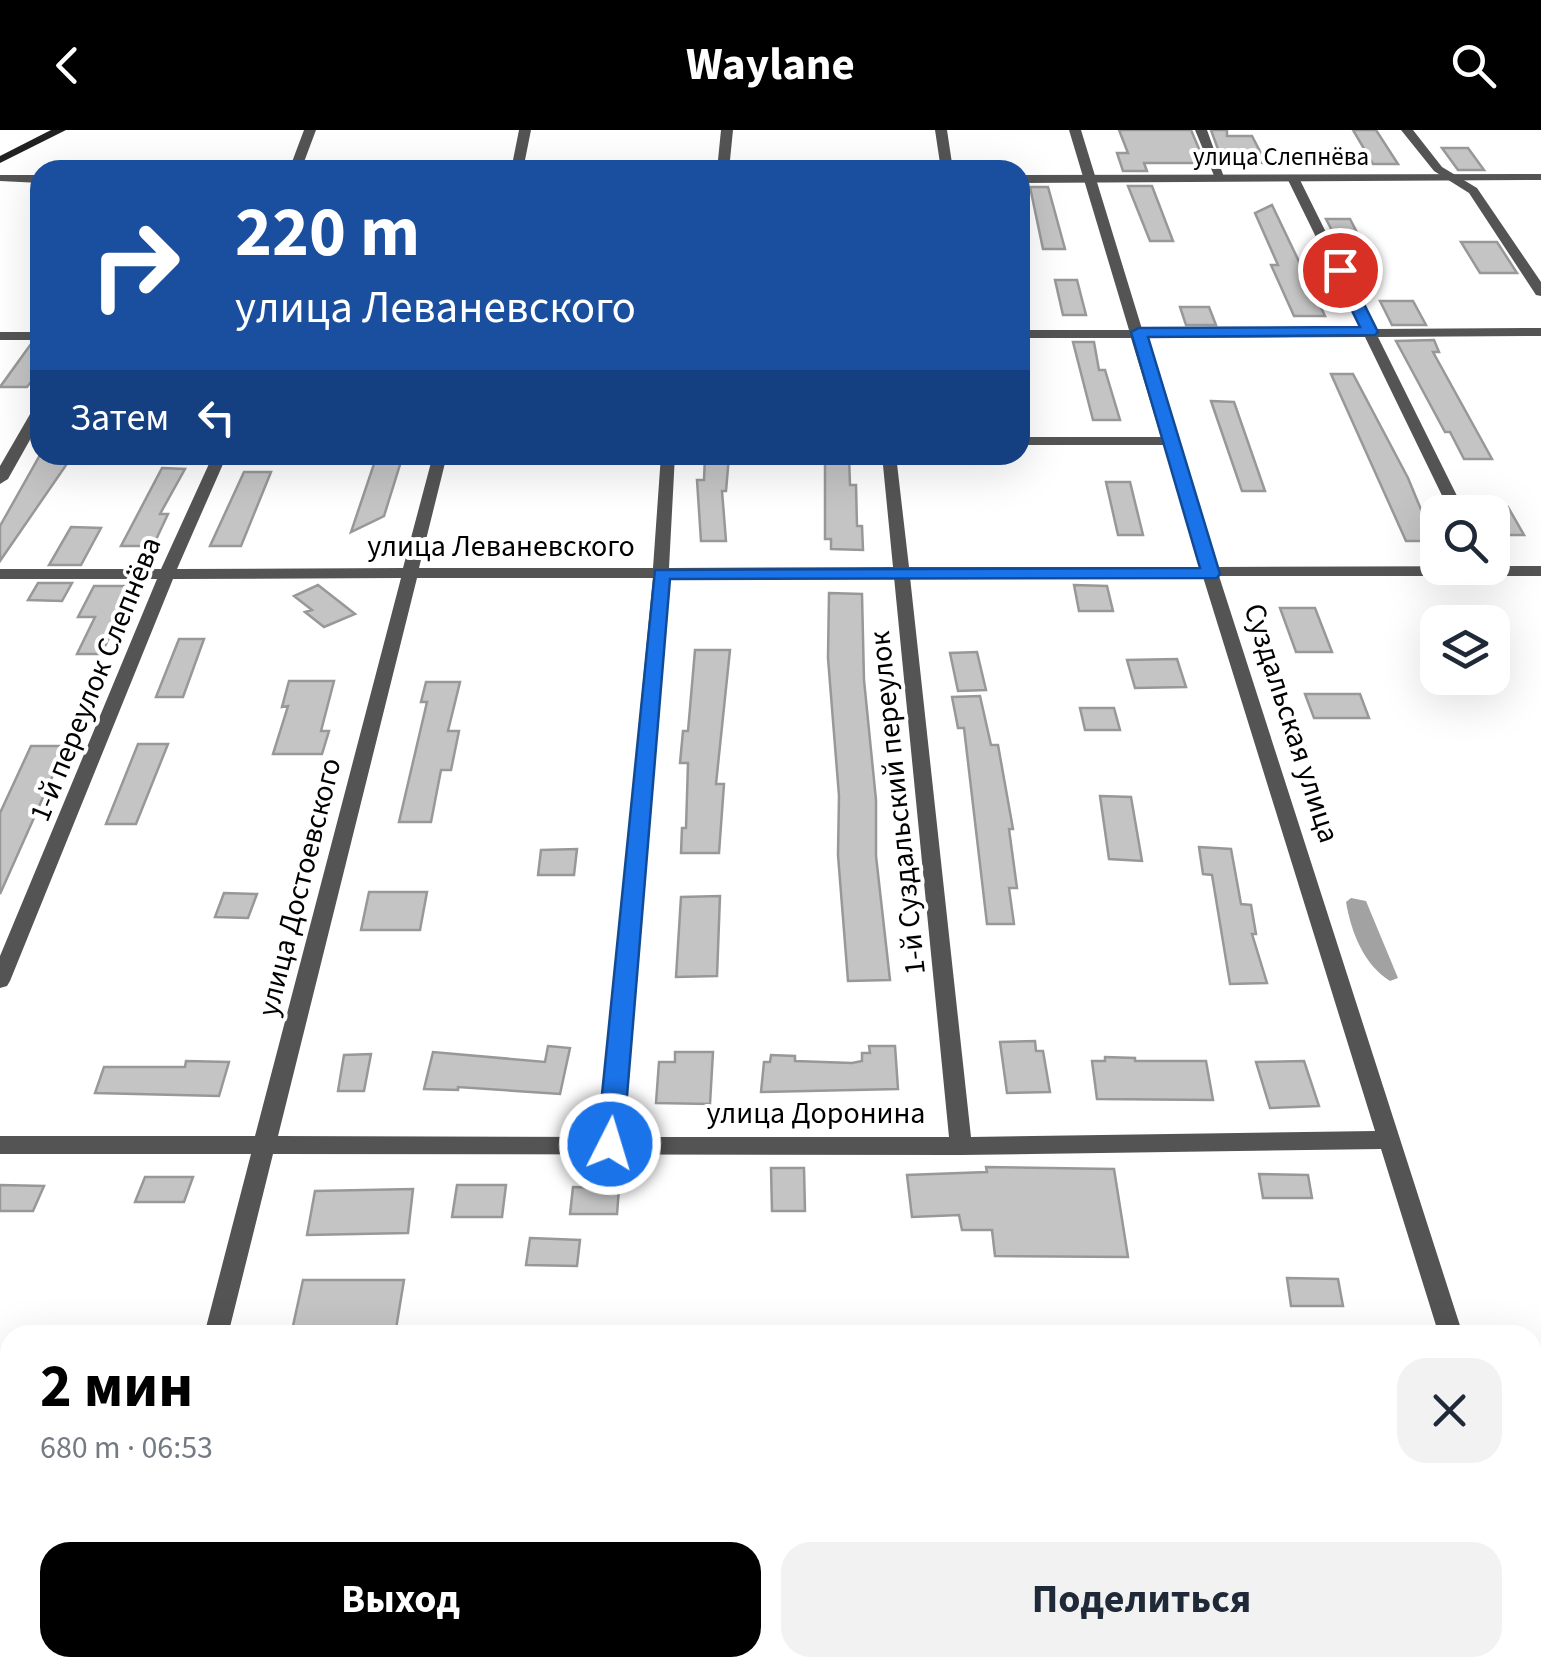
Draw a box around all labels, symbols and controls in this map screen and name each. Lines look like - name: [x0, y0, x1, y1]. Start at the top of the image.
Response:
- text: Waylane: [686, 33, 855, 97]
- icon: back: [40, 38, 95, 93]
- icon: search: [1446, 38, 1501, 93]
- street label: улица Слепнёва: [1193, 139, 1369, 175]
- text: 220 m: [235, 183, 420, 283]
- icon: right: [70, 200, 200, 330]
- pin: [1298, 228, 1383, 313]
- icon: arrive: [1313, 243, 1368, 298]
- text: улица Леваневского: [235, 276, 636, 340]
- icon: left: [189, 390, 244, 445]
- text: Затем: [70, 391, 169, 445]
- map controls: [1420, 495, 1510, 695]
- button: search: [1420, 495, 1510, 585]
- street label: улица Леваневского: [367, 525, 635, 568]
- street label: 1-й переулок Слепнёва: [19, 530, 172, 828]
- street label: Суздальская улица: [1233, 598, 1350, 848]
- button: layers: [1420, 605, 1510, 695]
- street label: 1-й Суздальский переулок: [858, 629, 937, 977]
- street label: улица Достоевского: [247, 753, 352, 1021]
- position arrow: [558, 1092, 662, 1196]
- street label: улица Доронина: [707, 1092, 925, 1135]
- text: 2 мин: [40, 1345, 193, 1430]
- button: close: [1397, 1358, 1502, 1463]
- text: 680 m · 06:53: [40, 1425, 213, 1471]
- button: Выход: [40, 1542, 761, 1657]
- button: Поделиться: [781, 1542, 1502, 1657]

